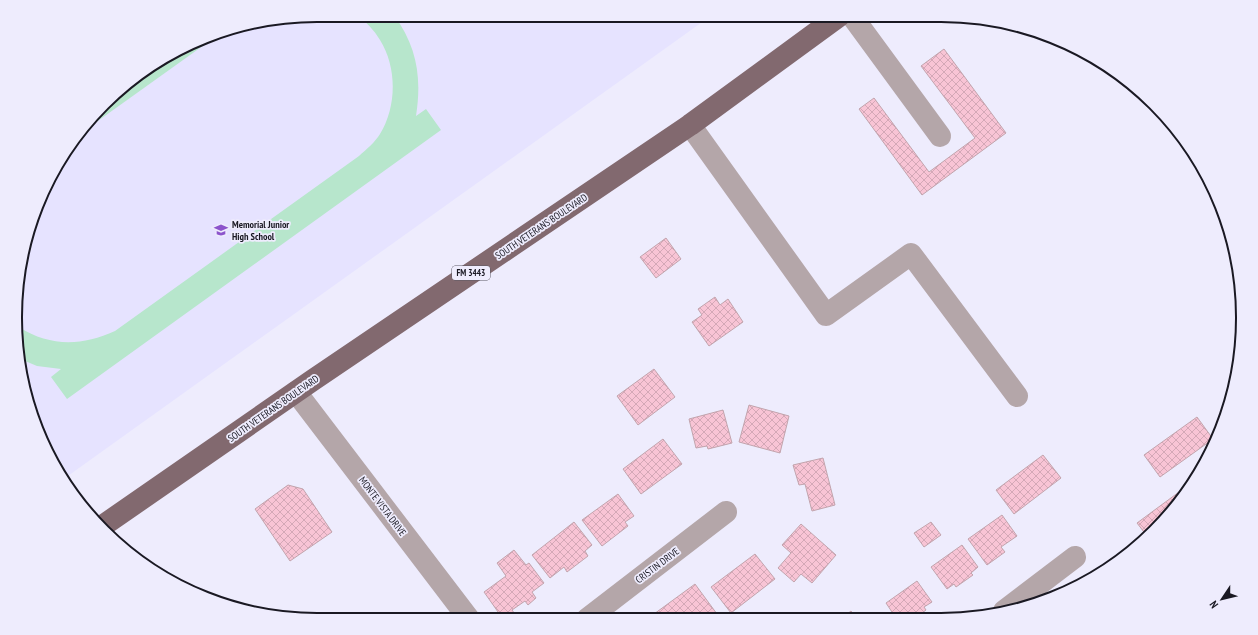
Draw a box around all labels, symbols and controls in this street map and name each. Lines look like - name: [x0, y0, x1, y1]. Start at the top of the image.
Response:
- street label: SOUTH VETERANS BOULEVARD: [493, 191, 590, 262]
- place label: Memorial Junior High School: [232, 218, 289, 243]
- school or university icon: Memorial Junior High School: [213, 222, 229, 238]
- road number: FM 3443: [452, 266, 490, 280]
- street label: SOUTH VETERANS BOULEVARD: [225, 372, 321, 445]
- street label: MONTE VISTA DRIVE: [356, 474, 409, 539]
- street label: CRISTIN DRIVE: [633, 545, 682, 586]
- north arrow: [1202, 579, 1242, 619]
- text: N: [1206, 598, 1221, 611]

